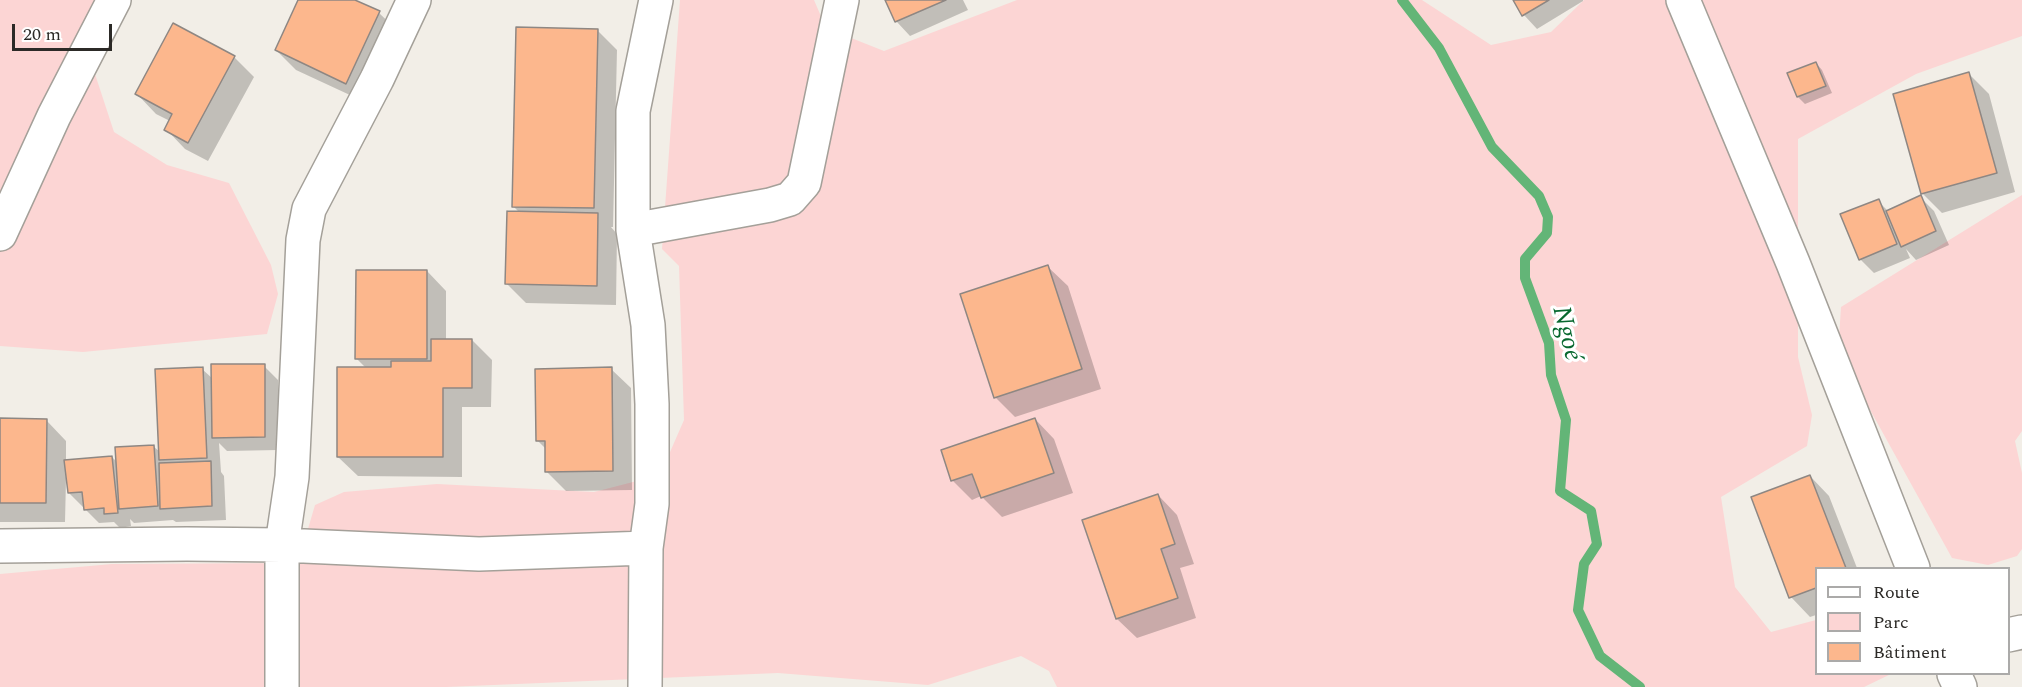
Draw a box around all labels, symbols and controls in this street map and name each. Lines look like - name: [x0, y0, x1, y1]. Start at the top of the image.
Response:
- scale bar: [15, 12, 116, 50]
- text: 20 m: [23, 21, 61, 48]
- water label: Ngoé: [1543, 303, 1587, 365]
- legend: [1815, 567, 2010, 675]
- text: Route: [1873, 579, 1920, 606]
- text: Parc: [1873, 609, 1909, 636]
- text: Bâtiment: [1873, 639, 1947, 666]

